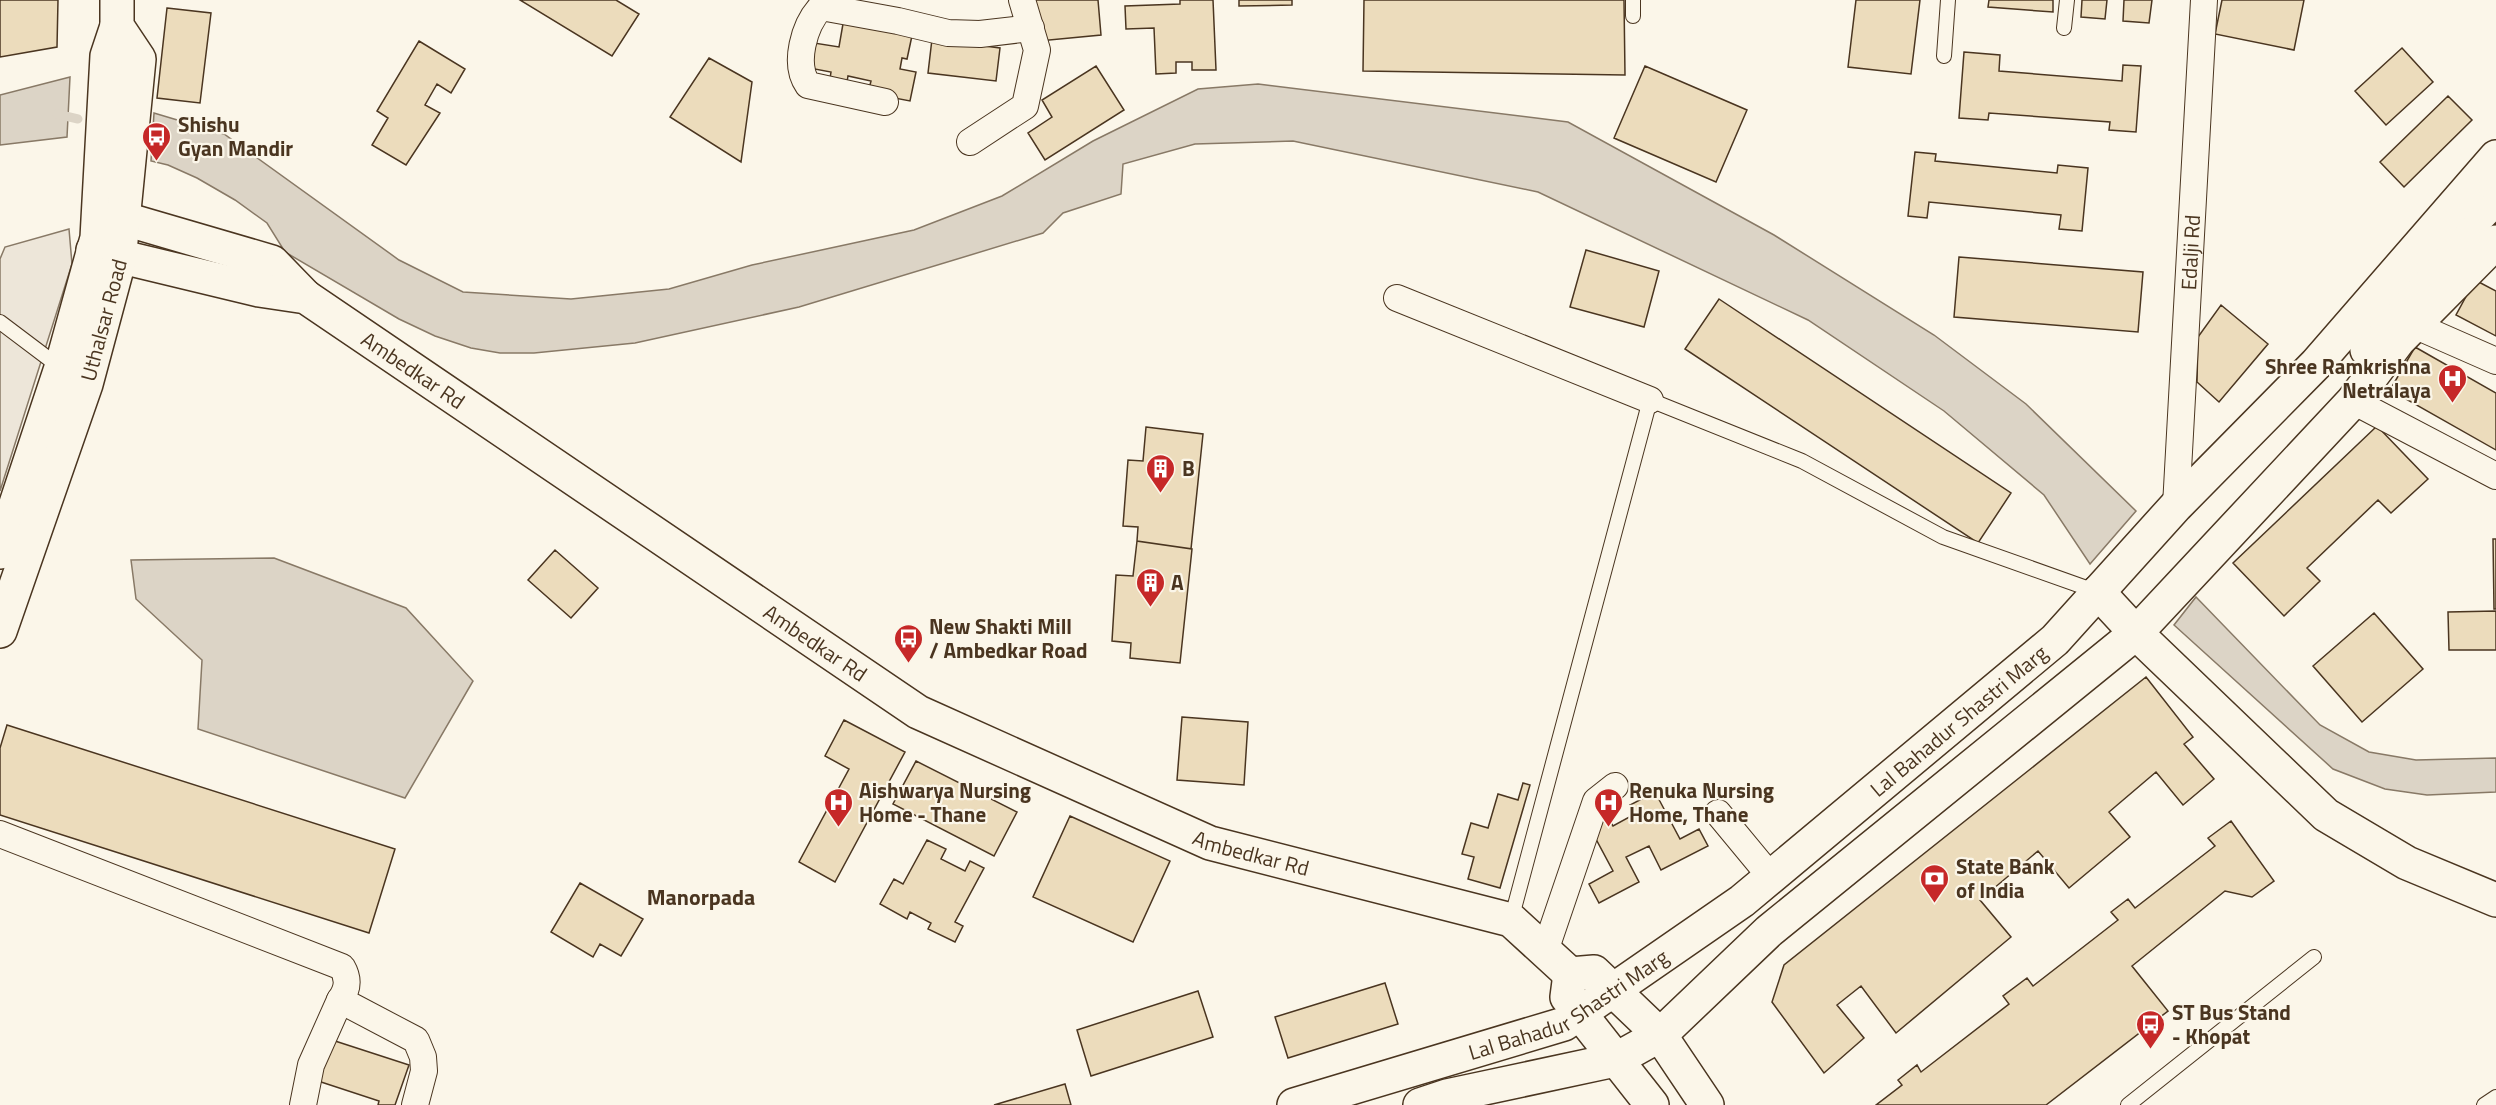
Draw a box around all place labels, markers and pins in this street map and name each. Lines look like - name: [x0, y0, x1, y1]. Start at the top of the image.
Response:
- place label: Shishu Gyan Mandir: [178, 108, 293, 164]
- bus stop icon: Shishu Gyan Mandir: [141, 120, 173, 162]
- place label: Shree Ramkrishna Netralaya: [2265, 350, 2431, 406]
- hospital icon: Shree Ramkrishna Netralaya: [2436, 362, 2468, 404]
- building icon: B: [1145, 452, 1177, 494]
- place label: B: [1182, 452, 1195, 484]
- building icon: A: [1134, 566, 1166, 608]
- place label: A: [1171, 566, 1184, 598]
- place label: New Shakti Mill / Ambedkar Road: [929, 610, 1088, 666]
- bus stop icon: New Shakti Mill / Ambedkar Road: [892, 622, 924, 664]
- place label: Aishwarya Nursing Home - Thane: [859, 774, 1031, 830]
- place label: Renuka Nursing Home, Thane: [1629, 774, 1774, 830]
- hospital icon: Aishwarya Nursing Home - Thane: [822, 786, 854, 828]
- hospital icon: Renuka Nursing Home, Thane: [1592, 786, 1624, 828]
- place label: State Bank of India: [1956, 850, 2055, 906]
- bank icon: State Bank of India: [1919, 862, 1951, 904]
- place label: ST Bus Stand - Khopat: [2172, 996, 2291, 1052]
- bus stop icon: ST Bus Stand - Khopat: [2135, 1008, 2167, 1050]

